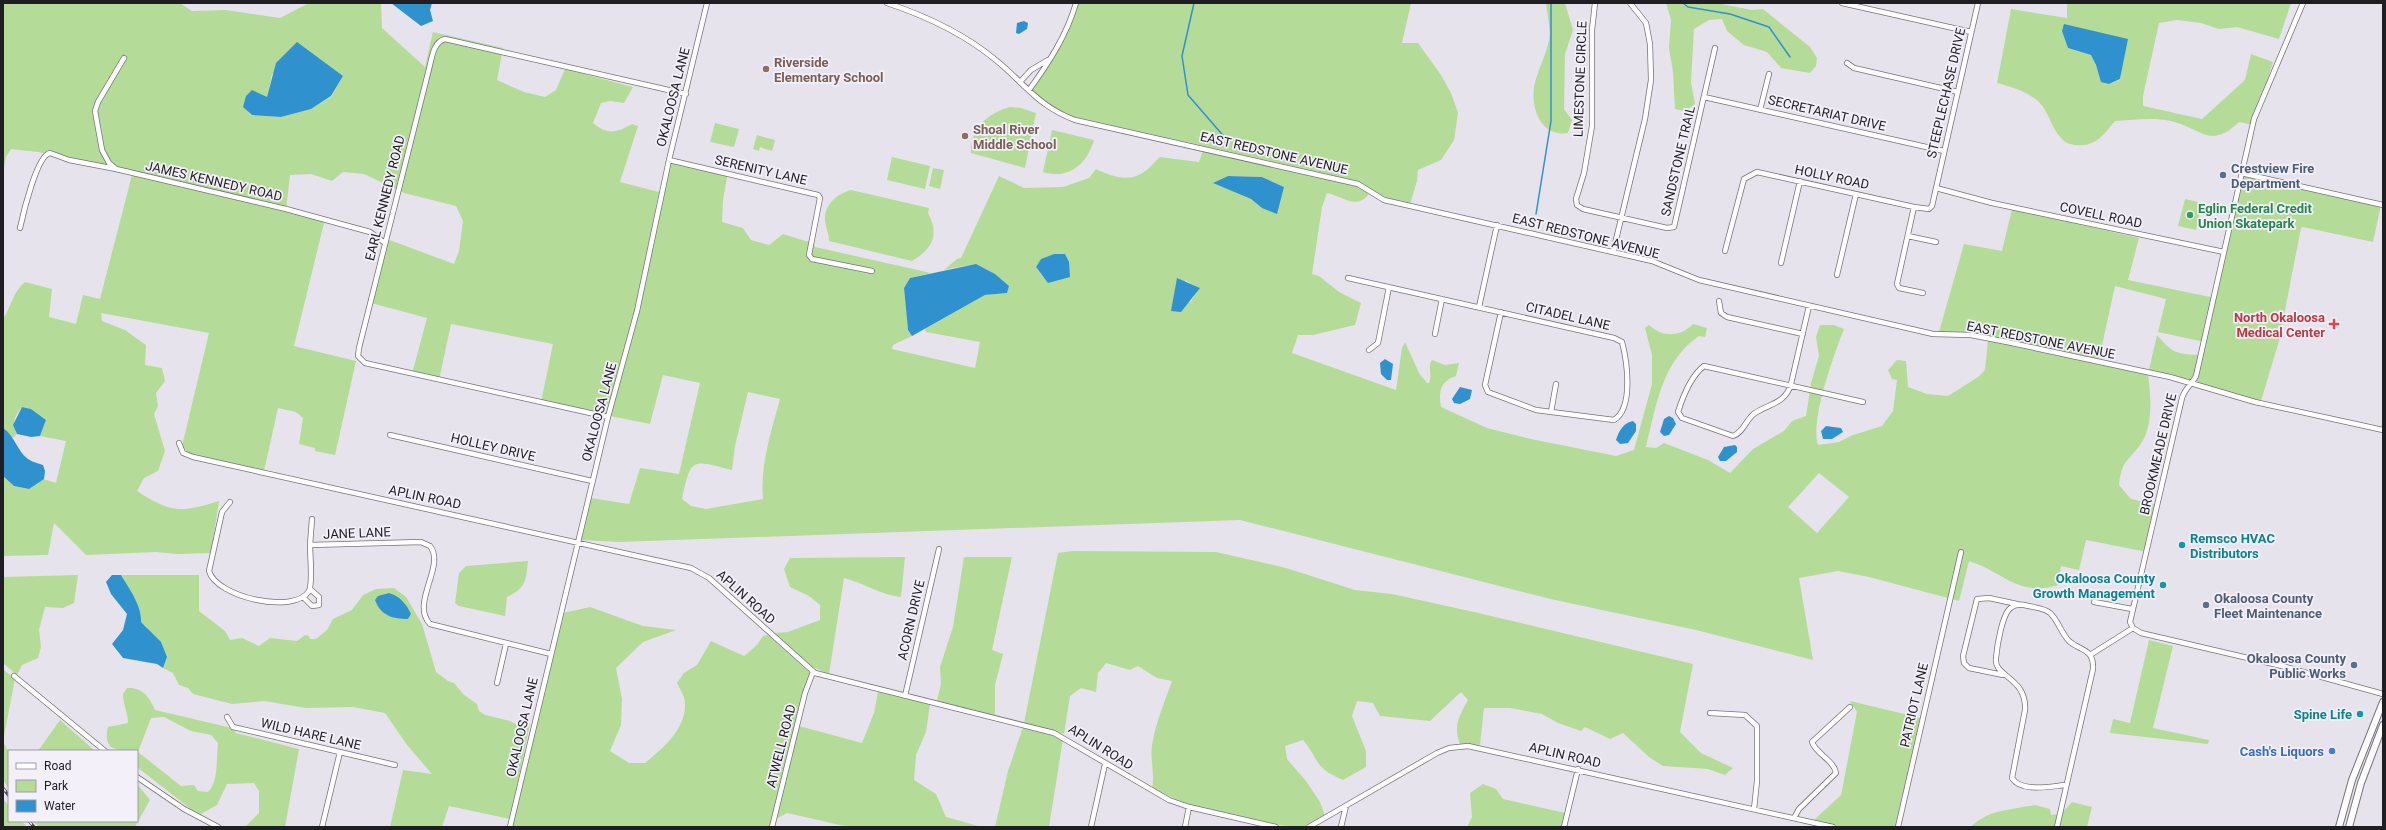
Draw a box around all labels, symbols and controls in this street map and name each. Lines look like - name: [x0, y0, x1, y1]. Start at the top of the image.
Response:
- street label: LIMESTONE CIRCLE: [1570, 21, 1590, 137]
- street label: STEEPLECHASE DRIVE: [1924, 26, 1968, 160]
- street label: OKALOOSA LANE: [653, 46, 693, 148]
- place label: Riverside Elementary School: [774, 55, 884, 85]
- marker: Riverside Elementary School: [761, 64, 771, 74]
- street label: SECRETARIAT DRIVE: [1767, 92, 1887, 134]
- street label: SANDSTONE TRAIL: [1658, 104, 1698, 218]
- place label: Shoal River Middle School: [973, 122, 1056, 152]
- street label: EAST REDSTONE AVENUE: [1199, 129, 1349, 177]
- marker: Shoal River Middle School: [960, 131, 970, 141]
- street label: EARL KENNEDY ROAD: [362, 134, 408, 262]
- street label: SERENITY LANE: [713, 152, 809, 188]
- street label: JAMES KENNEDY ROAD: [144, 158, 284, 204]
- place label: Crestview Fire Department: [2231, 161, 2314, 191]
- street label: HOLLY ROAD: [1793, 162, 1871, 192]
- marker: Crestview Fire Department: [2218, 170, 2228, 180]
- street label: COVELL ROAD: [2058, 199, 2144, 231]
- place label: Eglin Federal Credit Union Skatepark: [2198, 201, 2312, 231]
- street label: EAST REDSTONE AVENUE: [1511, 210, 1661, 262]
- marker: Eglin Federal Credit Union Skatepark: [2185, 210, 2195, 220]
- street label: CITADEL LANE: [1524, 299, 1612, 333]
- place label: North Okaloosa Medical Center: [2234, 310, 2325, 340]
- street label: EAST REDSTONE AVENUE: [1965, 318, 2117, 362]
- marker: North Okaloosa Medical Center: [2328, 318, 2340, 330]
- street label: OKALOOSA LANE: [579, 361, 619, 463]
- street label: BROOKMEADE DRIVE: [2137, 392, 2179, 516]
- street label: HOLLEY DRIVE: [449, 430, 537, 464]
- street label: APLIN ROAD: [387, 482, 463, 512]
- street label: JANE LANE: [323, 524, 391, 542]
- place label: Remsco HVAC Distributors: [2190, 531, 2275, 561]
- marker: Remsco HVAC Distributors: [2177, 540, 2187, 550]
- street label: APLIN ROAD: [714, 567, 778, 627]
- place label: Okaloosa County Growth Management: [2033, 571, 2156, 601]
- street label: ACORN DRIVE: [894, 578, 928, 662]
- marker: Okaloosa County Growth Management: [2158, 580, 2168, 590]
- place label: Okaloosa County Fleet Maintenance: [2214, 591, 2322, 621]
- marker: Okaloosa County Fleet Maintenance: [2201, 600, 2211, 610]
- place label: Okaloosa County Public Works: [2247, 651, 2346, 681]
- marker: Okaloosa County Public Works: [2349, 660, 2359, 670]
- street label: PATRIOT LANE: [1897, 661, 1931, 749]
- street label: OKALOOSA LANE: [503, 676, 541, 778]
- street label: ATWELL ROAD: [763, 703, 799, 789]
- place label: Spine Life: [2294, 707, 2352, 722]
- marker: Spine Life: [2355, 709, 2365, 719]
- street label: WILD HARE LANE: [259, 715, 363, 753]
- street label: APLIN ROAD: [1066, 721, 1136, 773]
- street label: APLIN ROAD: [1527, 739, 1603, 771]
- place label: Cash's Liquors: [2240, 744, 2324, 759]
- marker: Cash's Liquors: [2327, 746, 2337, 756]
- legend: [8, 750, 138, 822]
- text: Road: [44, 759, 72, 773]
- text: Park: [44, 779, 69, 793]
- text: Water: [44, 799, 75, 813]

